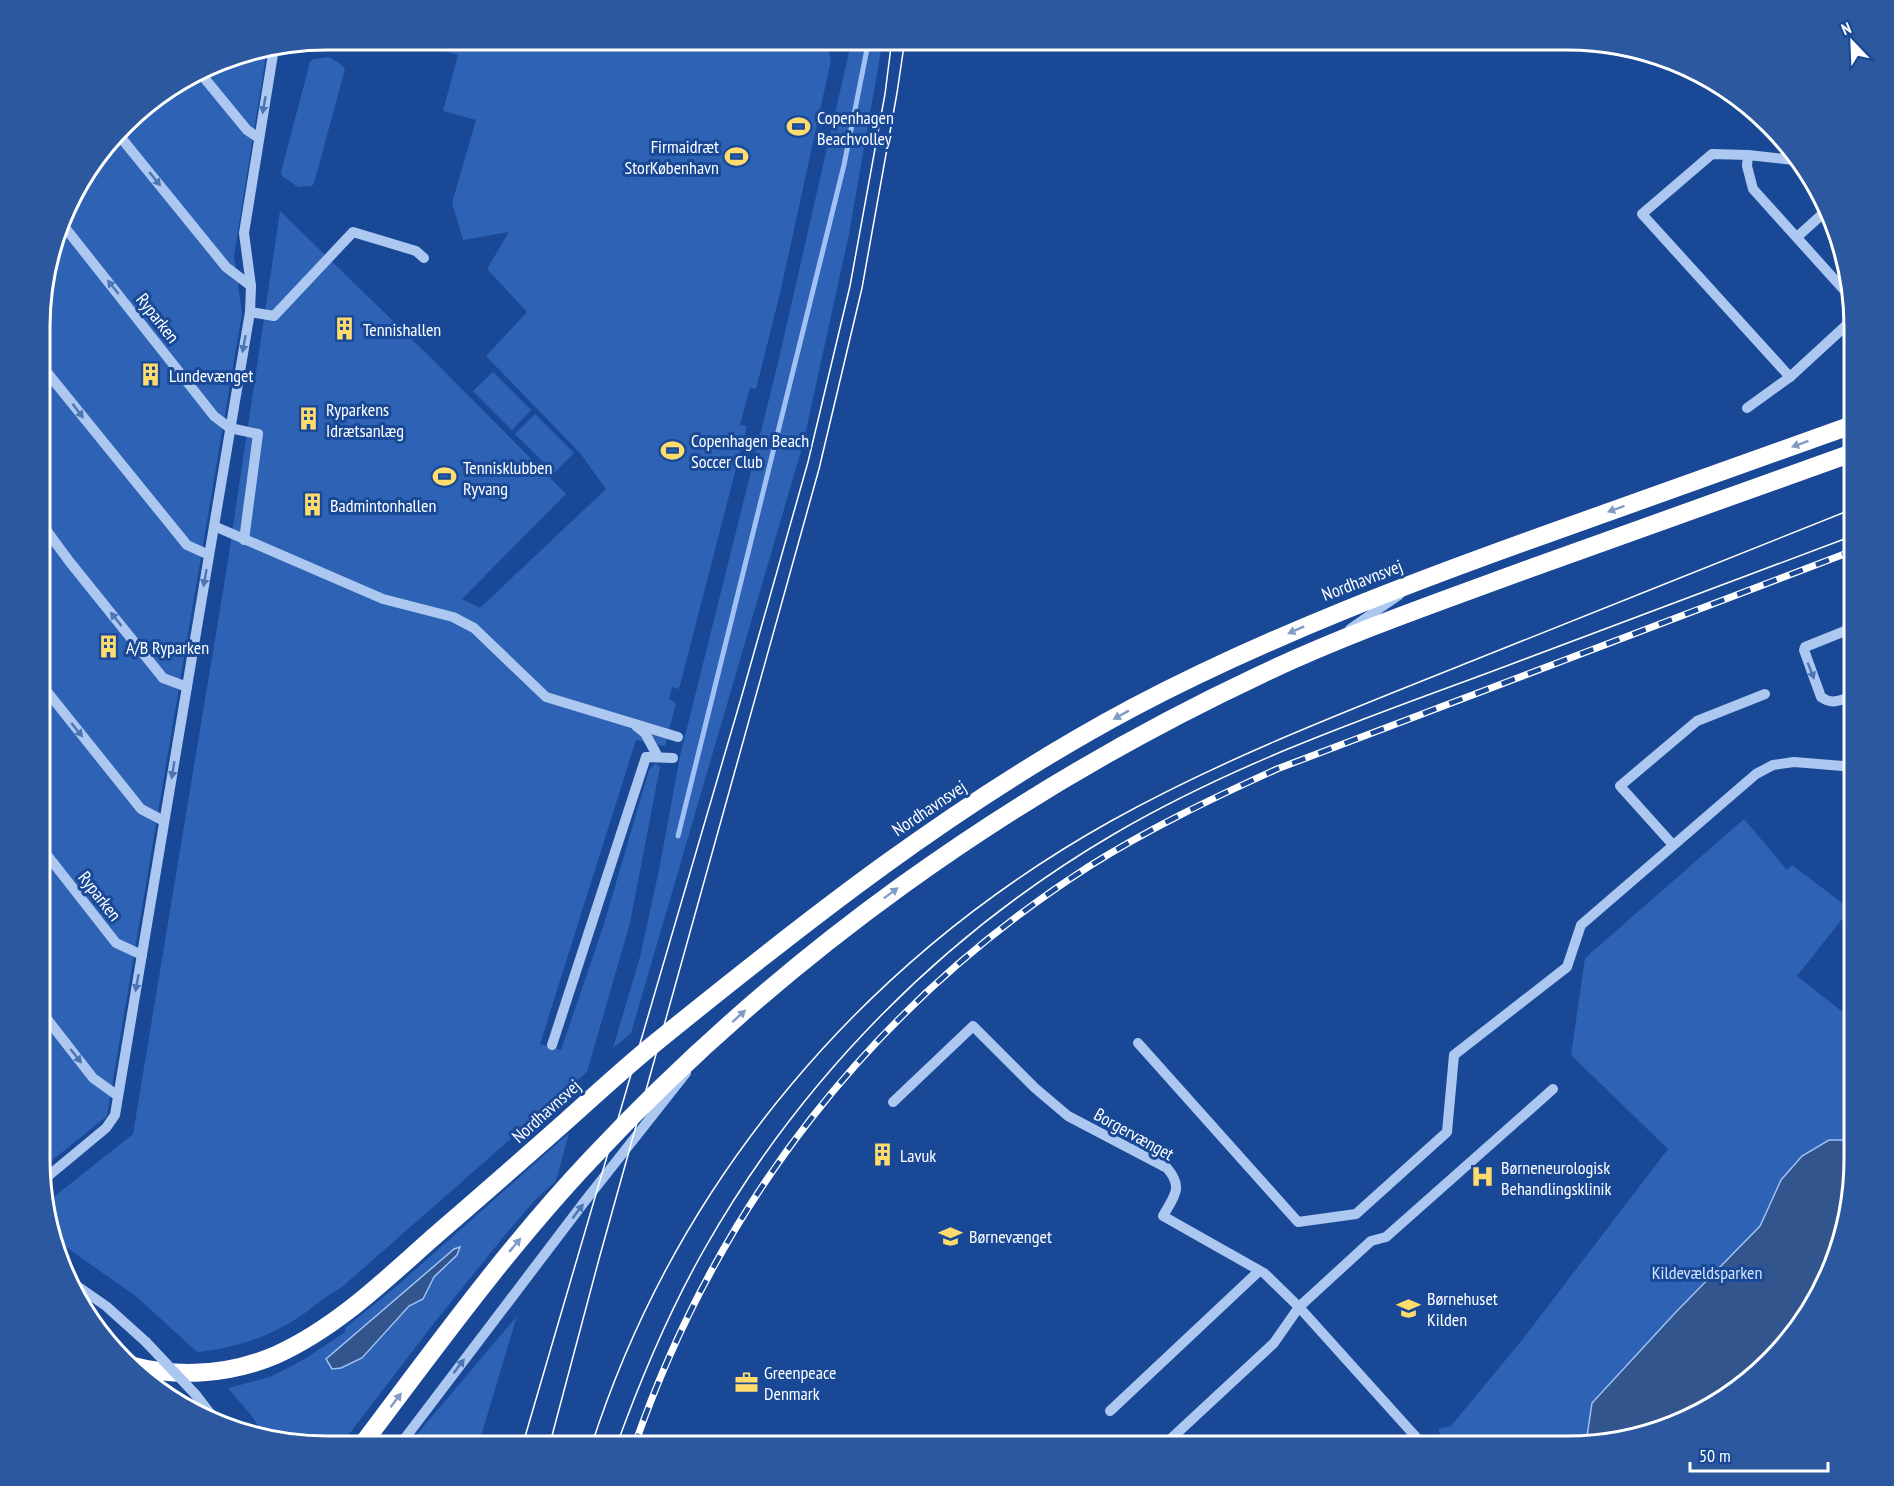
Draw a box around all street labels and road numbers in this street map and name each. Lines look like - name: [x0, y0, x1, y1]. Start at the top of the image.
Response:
- street label: Ryparken: [131, 288, 185, 348]
- street label: Nordhavnsvej: [1318, 554, 1406, 606]
- street label: Nordhavnsvej: [888, 775, 970, 841]
- street label: Ryparken: [73, 866, 127, 926]
- street label: Nordhavnsvej: [507, 1074, 585, 1148]
- street label: Borgervænget: [1090, 1103, 1178, 1165]

